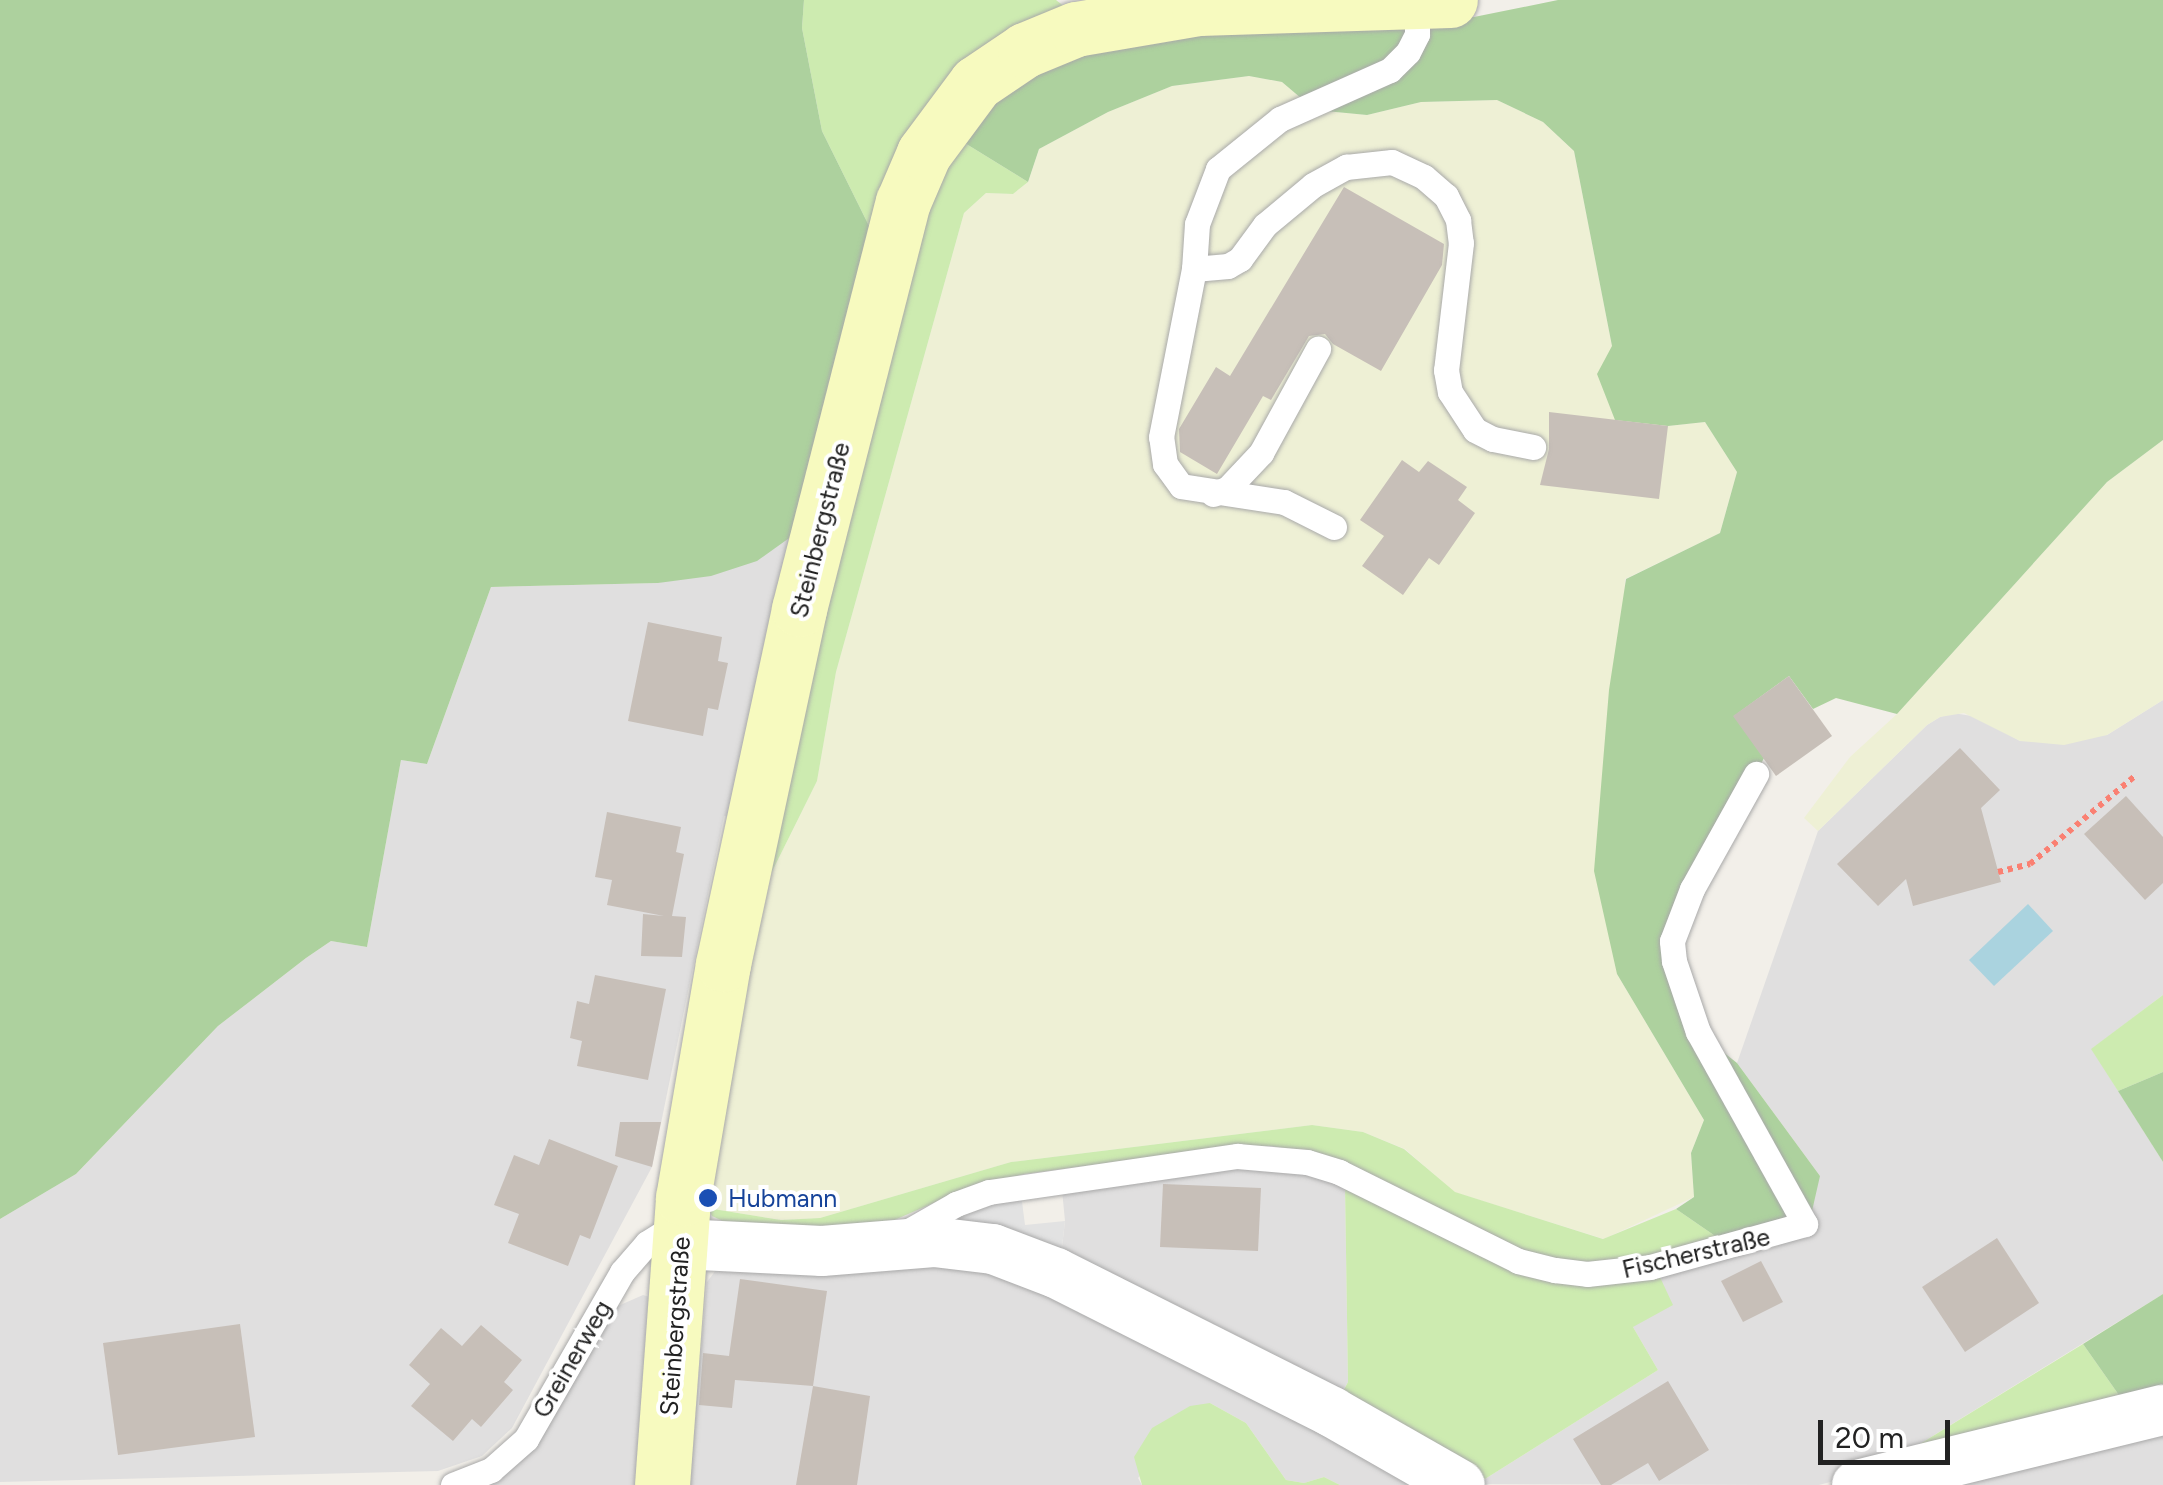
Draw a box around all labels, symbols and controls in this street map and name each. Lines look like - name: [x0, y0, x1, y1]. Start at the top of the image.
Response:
- street label: Steinbergstraße: [784, 439, 856, 621]
- place label: Hubmann: [728, 1183, 837, 1213]
- marker: Hubmann: [697, 1187, 719, 1209]
- street label: Fischerstraße: [1619, 1221, 1773, 1285]
- street label: Steinbergstraße: [654, 1235, 696, 1417]
- street label: Greinerweg: [526, 1295, 618, 1423]
- scale bar: [1823, 1400, 1956, 1462]
- text: 20 m: [1835, 1419, 1904, 1456]

